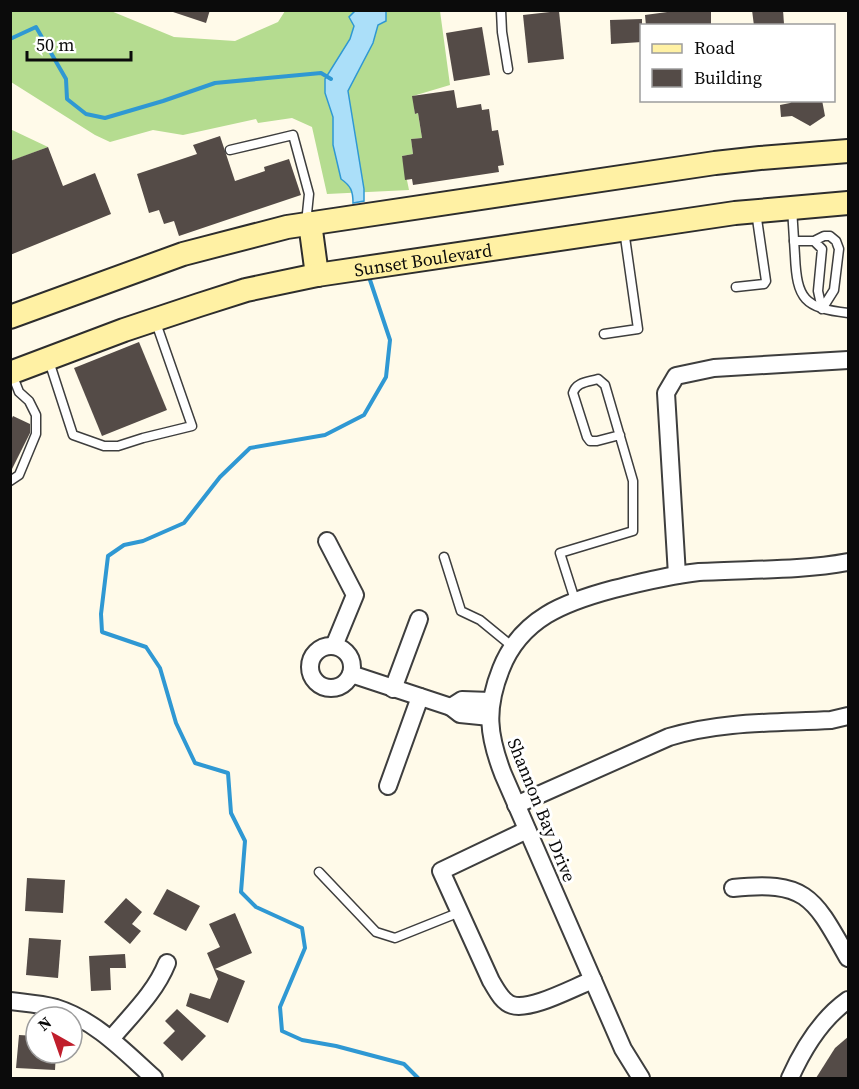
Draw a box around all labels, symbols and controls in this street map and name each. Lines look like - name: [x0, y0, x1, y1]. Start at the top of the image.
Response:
- scale bar: [27, 24, 130, 62]
- legend: [640, 24, 835, 102]
- text: 50 m: [36, 32, 74, 57]
- text: Road: [694, 35, 735, 60]
- text: Building: [694, 65, 762, 90]
- street label: Sunset Boulevard: [352, 237, 494, 282]
- street label: Shannon Bay Drive: [502, 734, 582, 886]
- north arrow: [24, 1005, 84, 1065]
- text: N: [33, 1011, 56, 1036]

